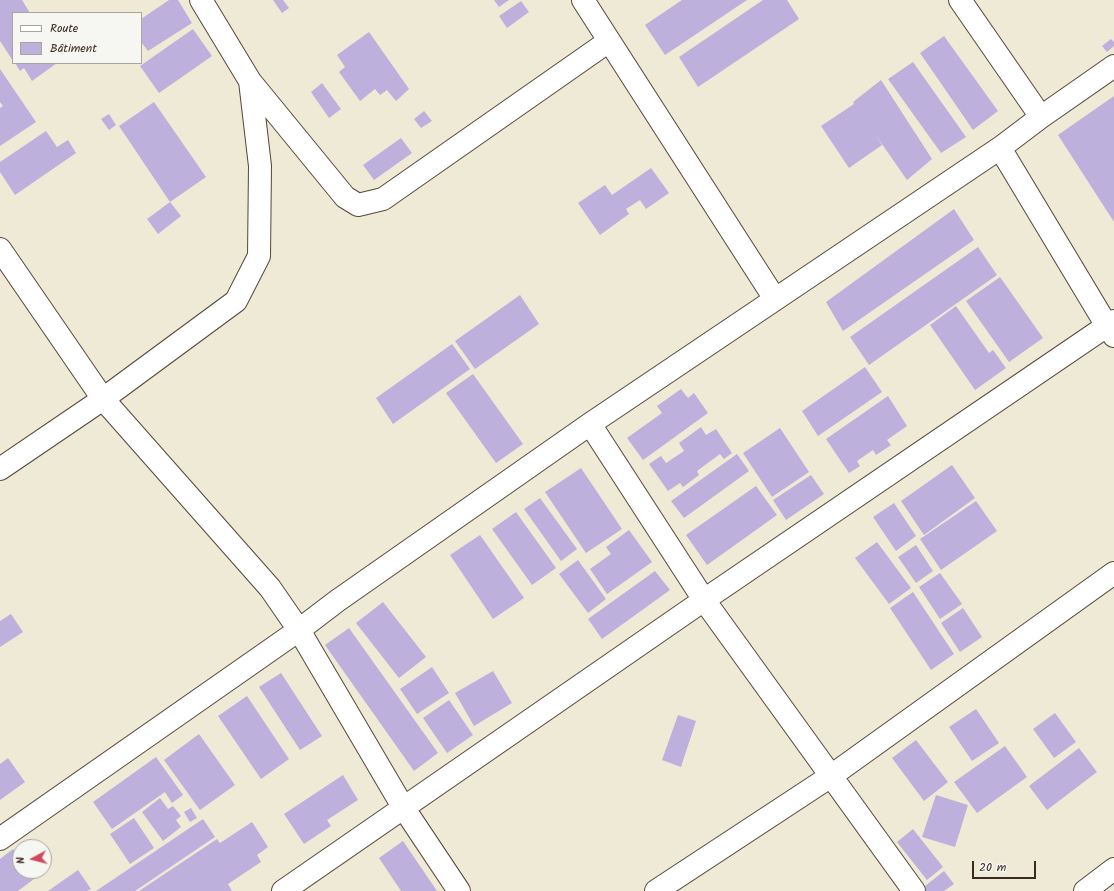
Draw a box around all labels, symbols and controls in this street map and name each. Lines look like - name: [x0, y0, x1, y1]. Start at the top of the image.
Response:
- legend: [12, 12, 142, 64]
- text: Route: [50, 19, 78, 38]
- text: Bâtiment: [50, 39, 97, 58]
- north arrow: [12, 839, 52, 879]
- scale bar: [974, 853, 1038, 879]
- text: N: [12, 856, 30, 865]
- text: 20 m: [979, 858, 1006, 877]

